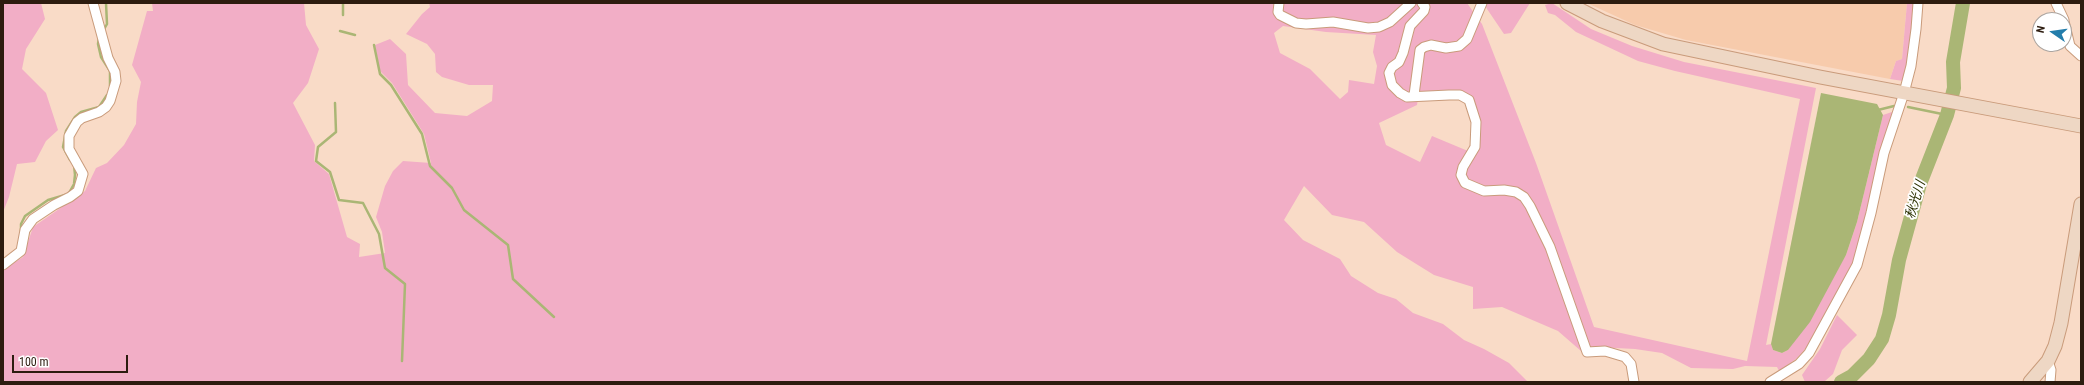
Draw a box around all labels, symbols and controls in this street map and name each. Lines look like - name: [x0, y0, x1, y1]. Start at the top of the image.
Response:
- north arrow: [2032, 12, 2072, 52]
- text: N: [2034, 25, 2048, 34]
- water label: 秋光川: [1903, 179, 1929, 221]
- scale bar: [14, 347, 130, 373]
- text: 100 m: [19, 355, 49, 369]

